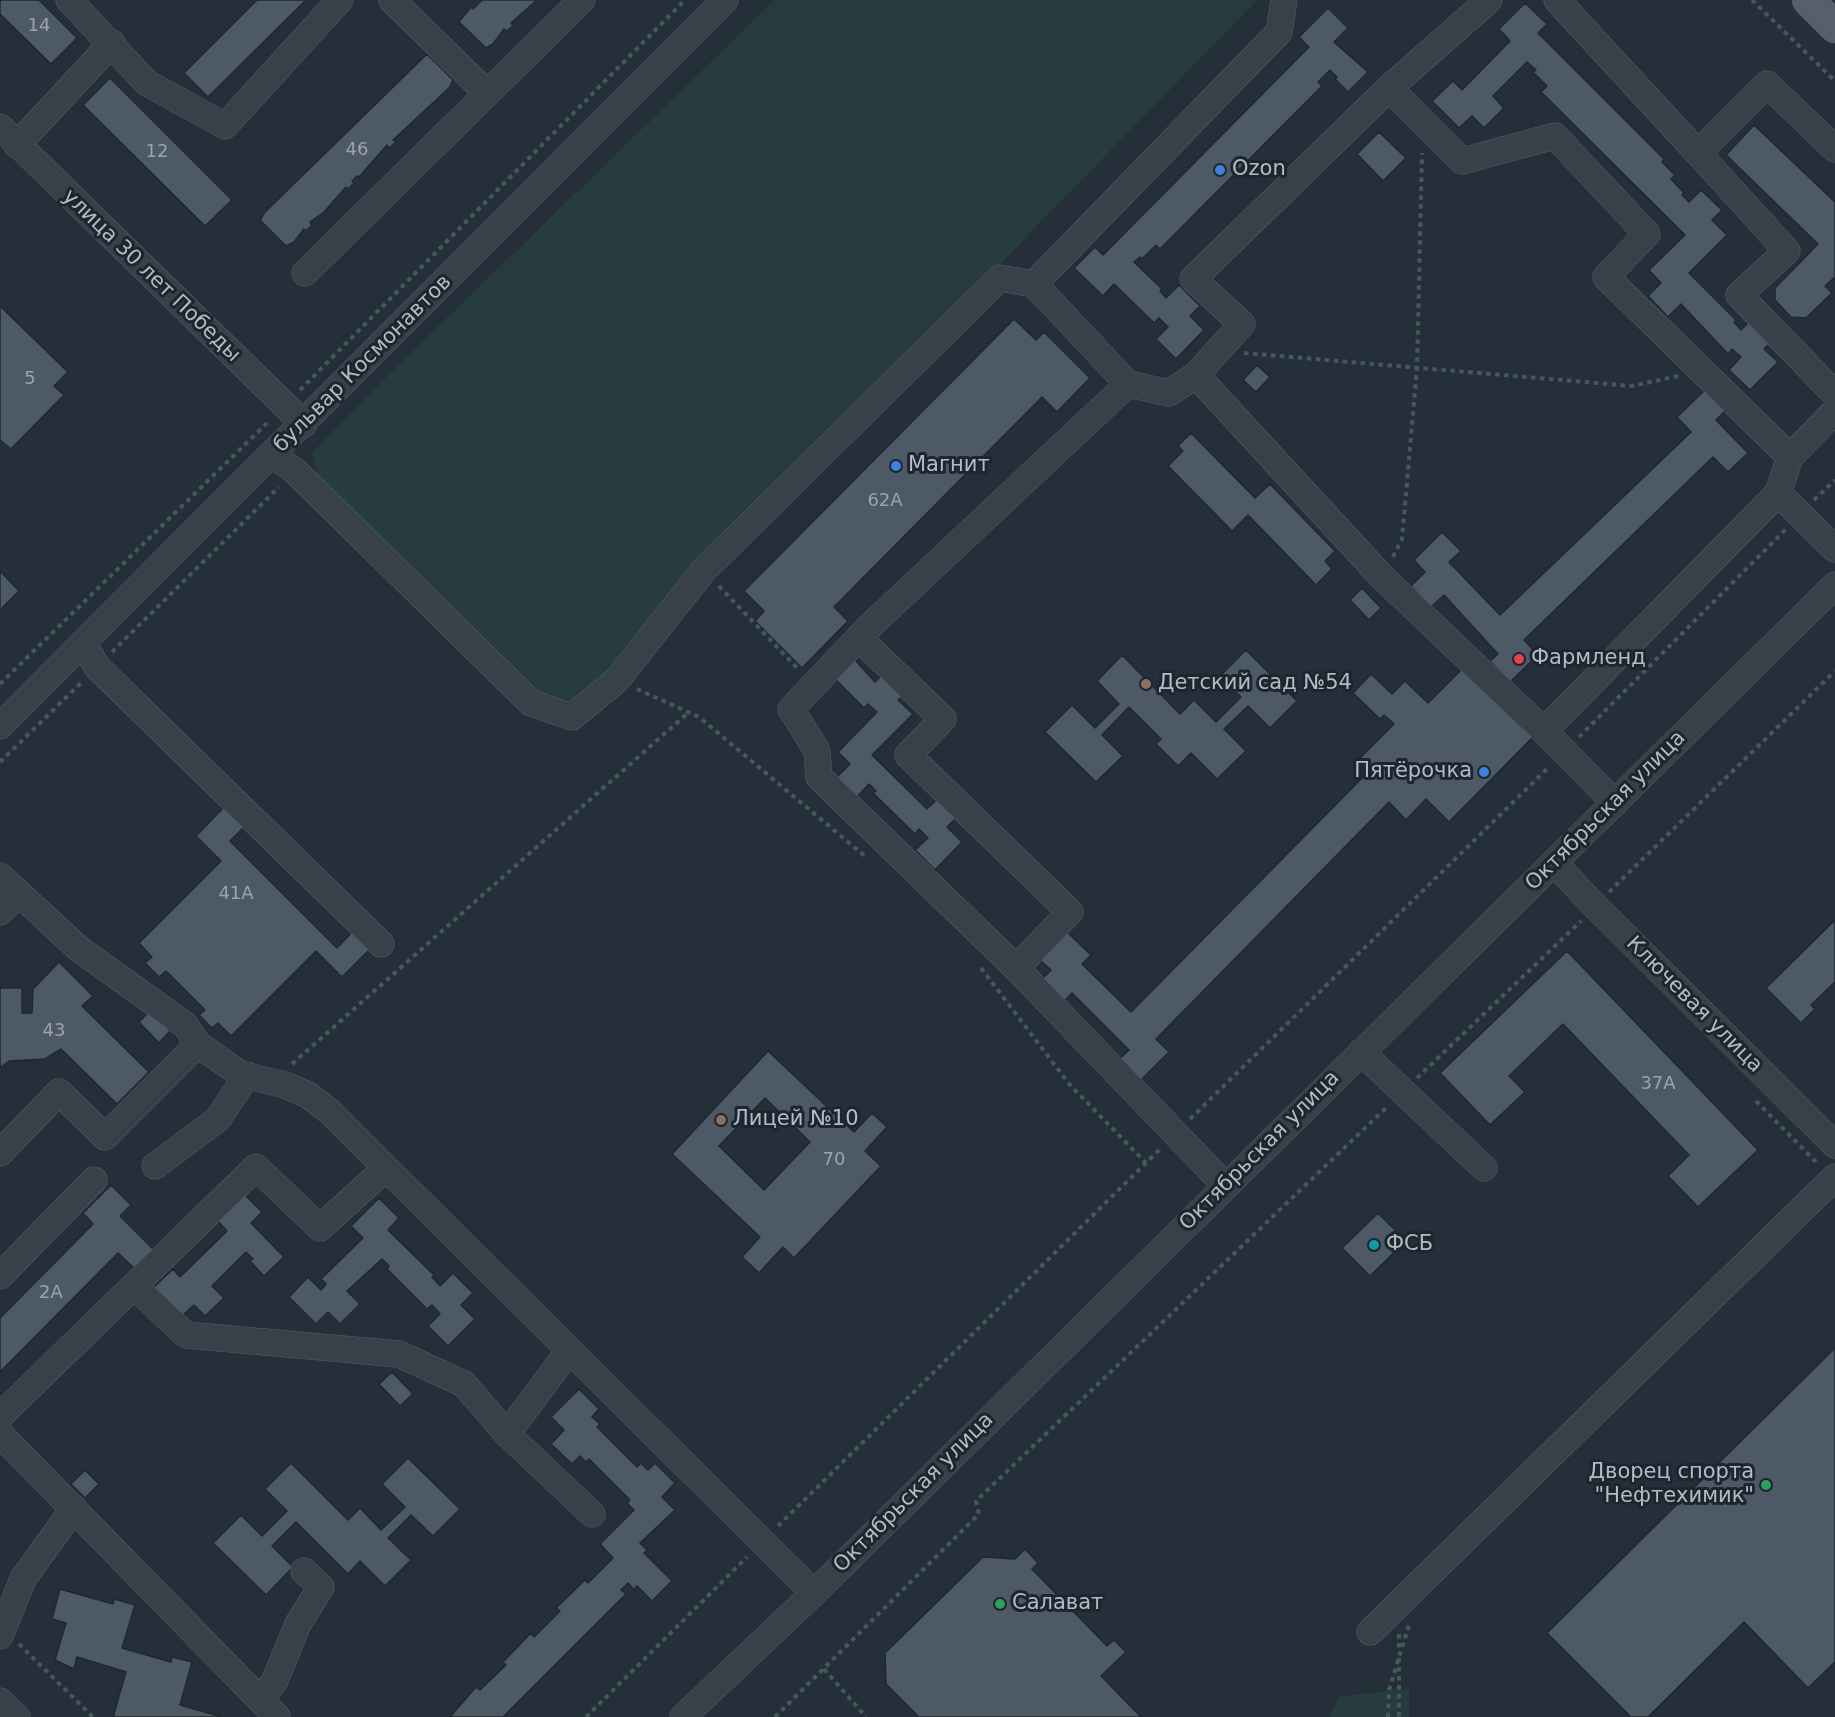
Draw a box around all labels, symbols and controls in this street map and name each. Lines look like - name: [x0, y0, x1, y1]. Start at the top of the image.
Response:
- house number: 14: [28, 15, 50, 37]
- house number: 46: [346, 139, 368, 161]
- house number: 12: [146, 141, 168, 163]
- place label: Ozon: [1232, 157, 1286, 183]
- marker: Ozon: [1213, 163, 1227, 177]
- street label: улица 30 лет Победы: [57, 184, 245, 368]
- street label: бульвар Космонавтов: [269, 270, 457, 458]
- house number: 5: [24, 368, 36, 390]
- place label: Магнит: [908, 453, 990, 479]
- marker: Магнит: [889, 459, 903, 473]
- house number: 62А: [867, 490, 903, 512]
- place label: Фармленд: [1531, 646, 1646, 672]
- marker: Фармленд: [1512, 652, 1526, 666]
- place label: Детский сад №54: [1158, 671, 1352, 697]
- marker: Детский сад №54: [1139, 677, 1153, 691]
- street label: Октябрьская улица: [1521, 726, 1691, 896]
- place label: Пятёрочка: [1354, 759, 1472, 785]
- marker: Пятёрочка: [1477, 765, 1491, 779]
- house number: 41А: [218, 883, 254, 905]
- street label: Ключевая улица: [1621, 932, 1767, 1078]
- house number: 43: [43, 1020, 65, 1042]
- street label: Октябрьская улица: [1175, 1066, 1345, 1236]
- house number: 37А: [1640, 1073, 1676, 1095]
- place label: Лицей №10: [733, 1107, 859, 1133]
- marker: Лицей №10: [714, 1113, 728, 1127]
- house number: 70: [823, 1149, 845, 1171]
- place label: ФСБ: [1386, 1232, 1433, 1258]
- marker: ФСБ: [1367, 1238, 1381, 1252]
- house number: 2А: [39, 1282, 63, 1304]
- street label: Октябрьская улица: [829, 1408, 999, 1578]
- place label: Дворец спорта "Нефтехимик": [1589, 1460, 1754, 1510]
- marker: Дворец спорта "Нефтехимик": [1759, 1478, 1773, 1492]
- place label: Салават: [1012, 1591, 1103, 1617]
- marker: Салават: [993, 1597, 1007, 1611]

